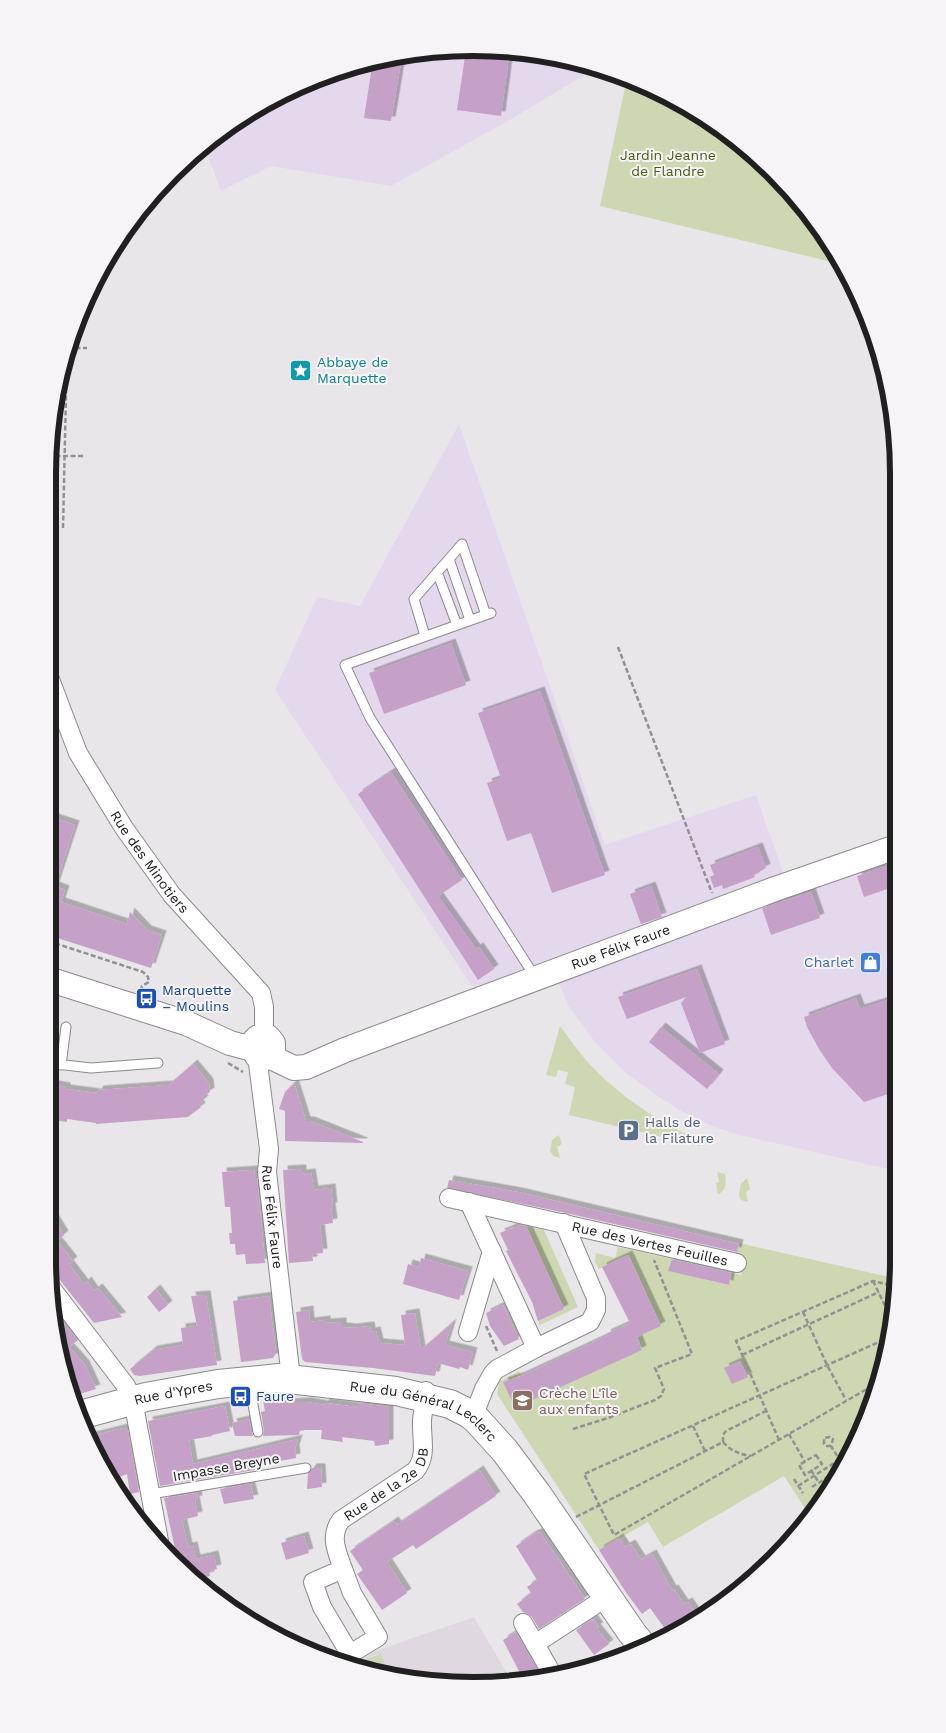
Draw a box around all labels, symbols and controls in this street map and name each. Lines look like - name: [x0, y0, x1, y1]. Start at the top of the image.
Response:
- park label: Jardin Jeanne de Flandre: [620, 147, 716, 179]
- place label: Abbaye de Marquette: [317, 354, 388, 386]
- place icon: Abbaye de Marquette: [289, 358, 313, 382]
- street label: Rue des Minotiers: [107, 808, 192, 916]
- street label: Rue Félix Faure: [569, 921, 672, 973]
- shop icon: Charlet: [858, 950, 882, 974]
- place label: Charlet: [804, 954, 854, 970]
- place label: Marquette – Moulins: [162, 982, 231, 1014]
- bus stop icon: Marquette – Moulins: [134, 986, 158, 1010]
- place label: Halls de la Filature: [645, 1114, 714, 1146]
- parking icon: Halls de la Filature: [617, 1118, 641, 1142]
- street label: Rue Félix Faure: [259, 1164, 286, 1270]
- street label: Rue des Vertes Feuilles: [570, 1218, 729, 1269]
- street label: Rue d'Ypres: [132, 1377, 214, 1408]
- street label: Rue du Général Leclerc: [349, 1378, 501, 1445]
- bus stop icon: Faure: [228, 1384, 252, 1408]
- place label: Crèche L'île aux enfants: [539, 1385, 619, 1417]
- place label: Faure: [256, 1388, 294, 1404]
- school or university icon: Crèche L'île aux enfants: [511, 1389, 535, 1413]
- street label: Rue de la 2e DB: [341, 1447, 431, 1524]
- street label: Impasse Breyne: [171, 1450, 281, 1484]

